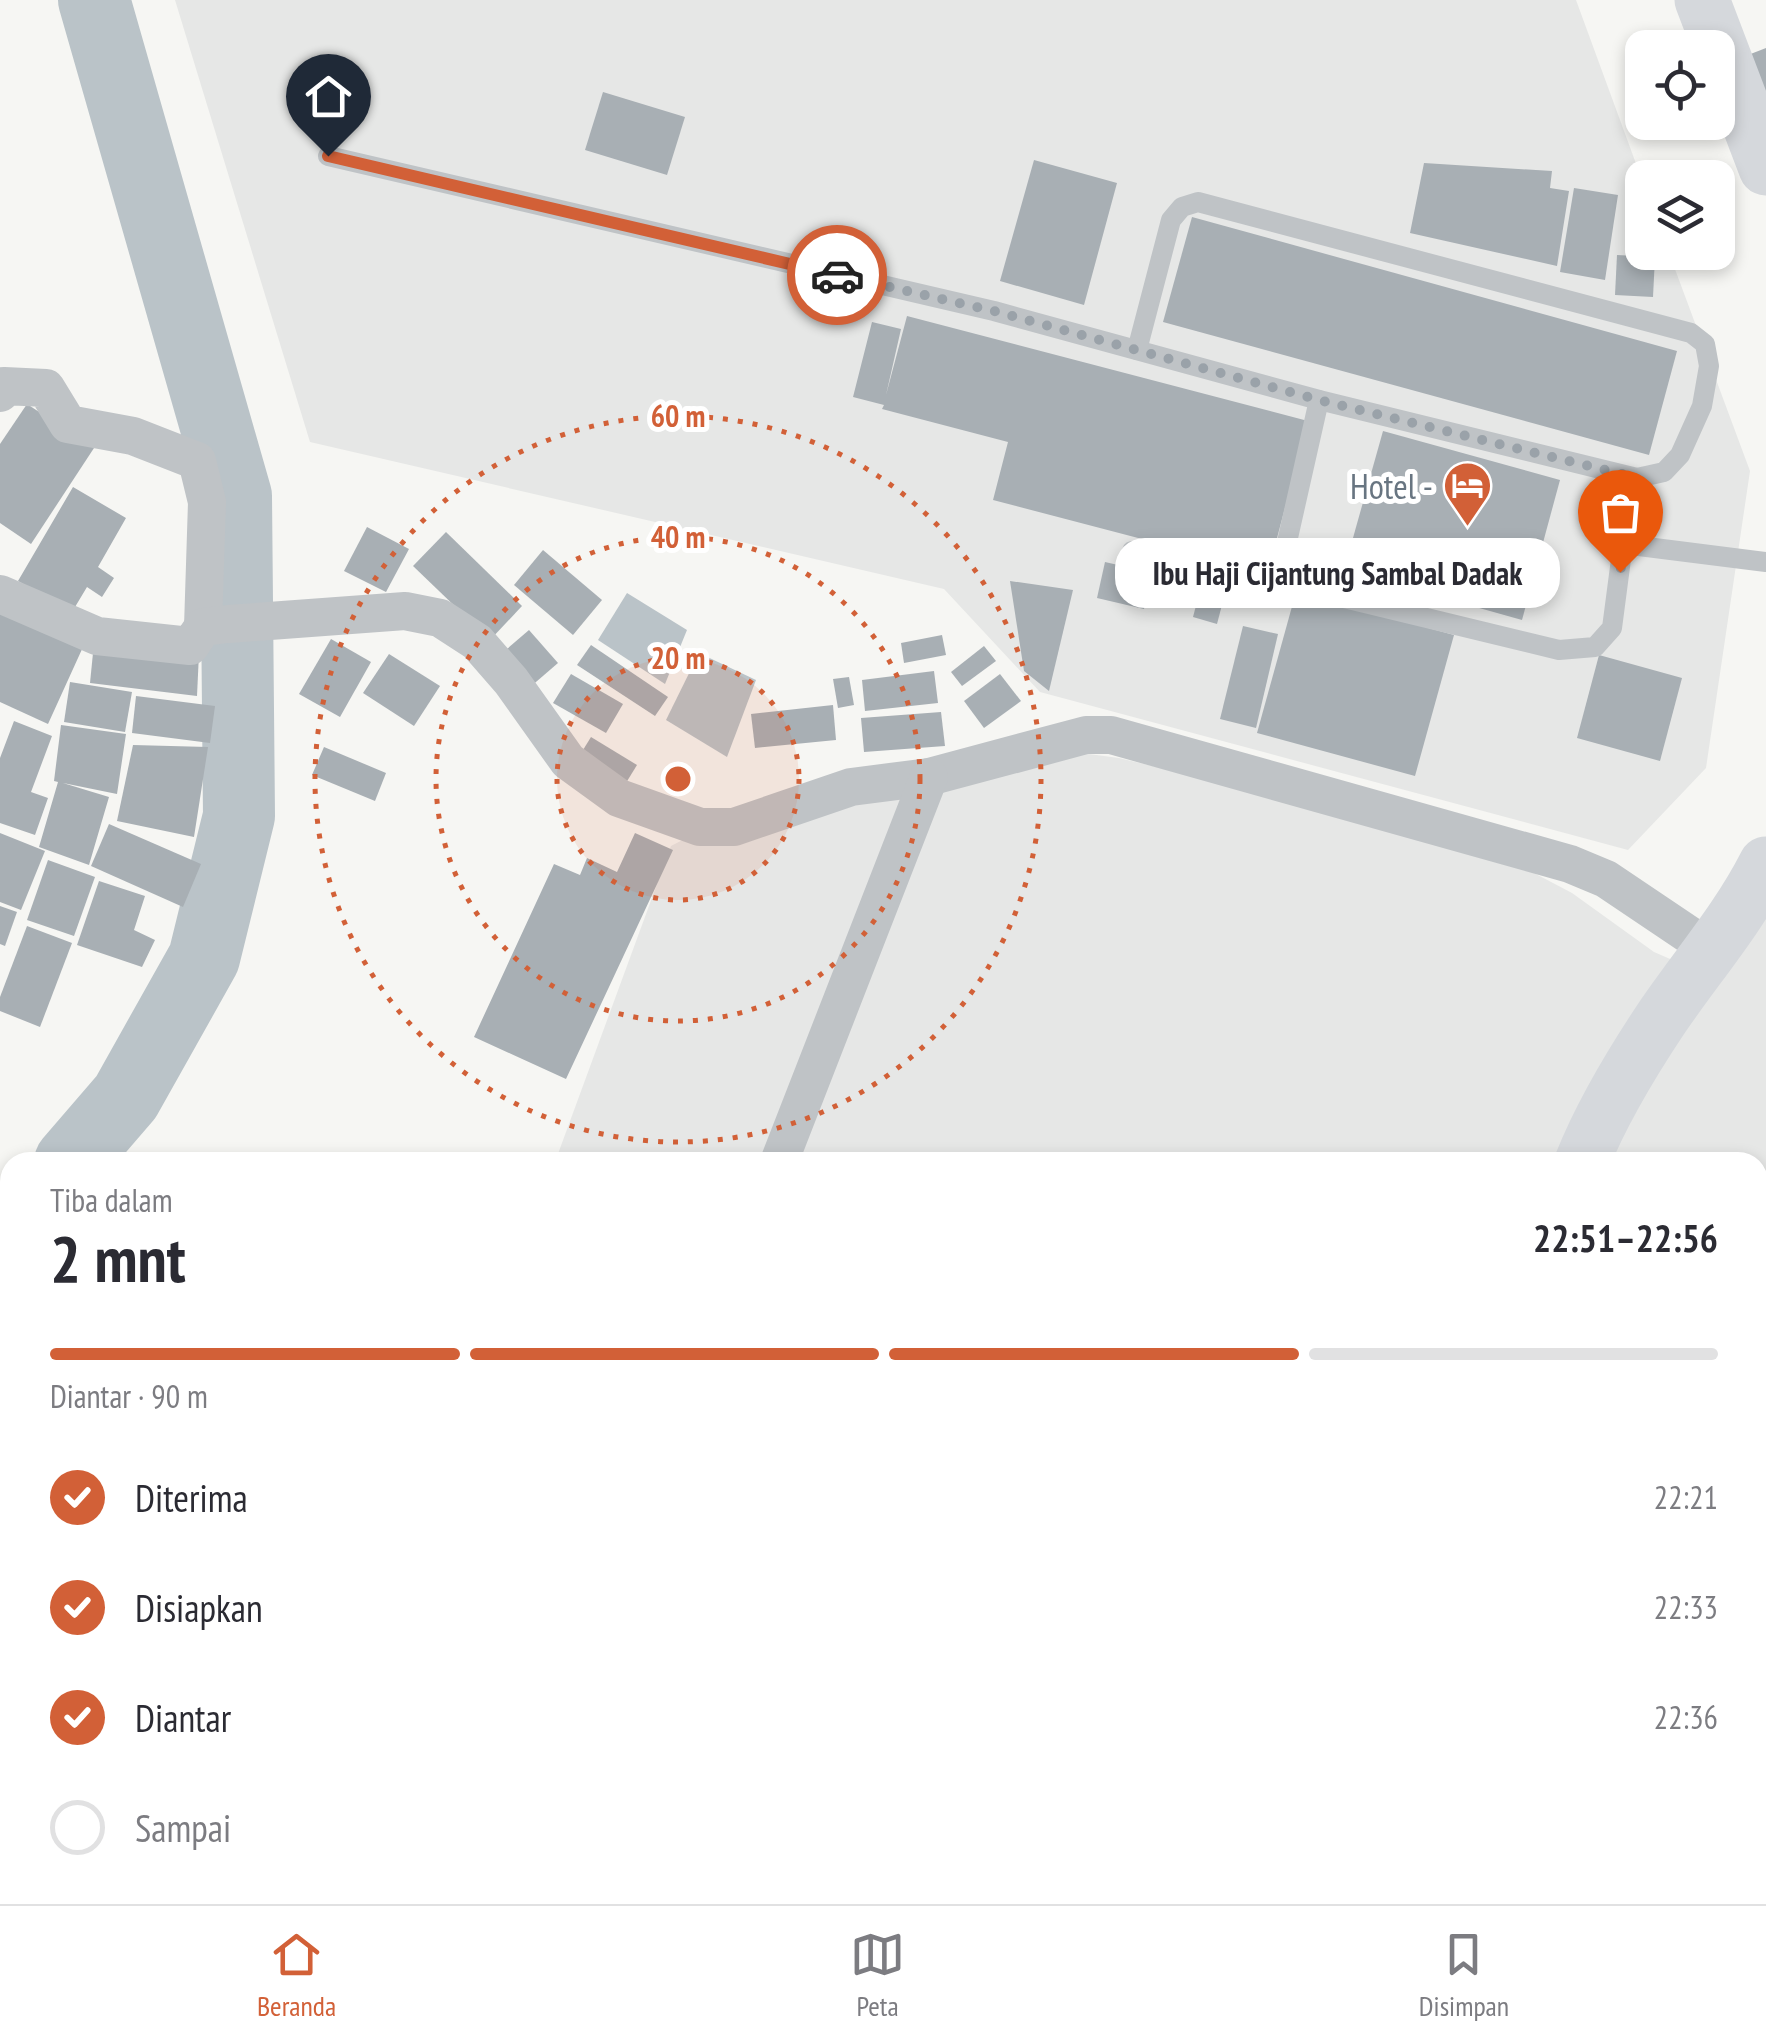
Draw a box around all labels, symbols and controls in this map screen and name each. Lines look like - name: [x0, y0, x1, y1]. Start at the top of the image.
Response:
- map controls: [1625, 30, 1735, 270]
- button: locate: [1625, 30, 1735, 140]
- pin: [286, 54, 371, 157]
- icon: home: [301, 69, 356, 124]
- button: layers: [1625, 160, 1735, 270]
- courier: [787, 225, 887, 325]
- icon: car: [810, 248, 865, 303]
- text: 60 m: [651, 396, 705, 435]
- hotel icon: Hotel -: [1442, 460, 1494, 528]
- place label: Hotel -: [1350, 463, 1433, 509]
- pin: [1578, 470, 1663, 573]
- icon: bag: [1593, 485, 1648, 540]
- text: 40 m: [651, 517, 705, 556]
- callout: Ibu Haji Cijantung Sambal Dadak: [1115, 537, 1560, 607]
- text: Ibu Haji Cijantung Sambal Dadak: [1153, 552, 1522, 594]
- text: 20 m: [651, 638, 705, 677]
- centre of rings: [660, 761, 696, 797]
- text: Tiba dalam: [50, 1179, 172, 1221]
- text: 22:51–22:56: [1533, 1213, 1718, 1262]
- text: 2 mnt: [50, 1216, 186, 1300]
- text: Diantar · 90 m: [50, 1375, 208, 1417]
- icon: check: [50, 1470, 105, 1525]
- text: Diterima: [135, 1473, 248, 1522]
- text: 22:21: [1654, 1476, 1718, 1518]
- icon: check: [50, 1580, 105, 1635]
- text: Disiapkan: [135, 1583, 263, 1632]
- text: 22:33: [1654, 1586, 1718, 1628]
- icon: check: [50, 1690, 105, 1745]
- text: Diantar: [135, 1693, 231, 1742]
- text: 22:36: [1654, 1696, 1718, 1738]
- text: Sampai: [135, 1803, 231, 1852]
- tab: Beranda: [257, 1927, 336, 2024]
- tab: Peta: [850, 1927, 905, 2024]
- tab: Disimpan: [1419, 1927, 1509, 2024]

